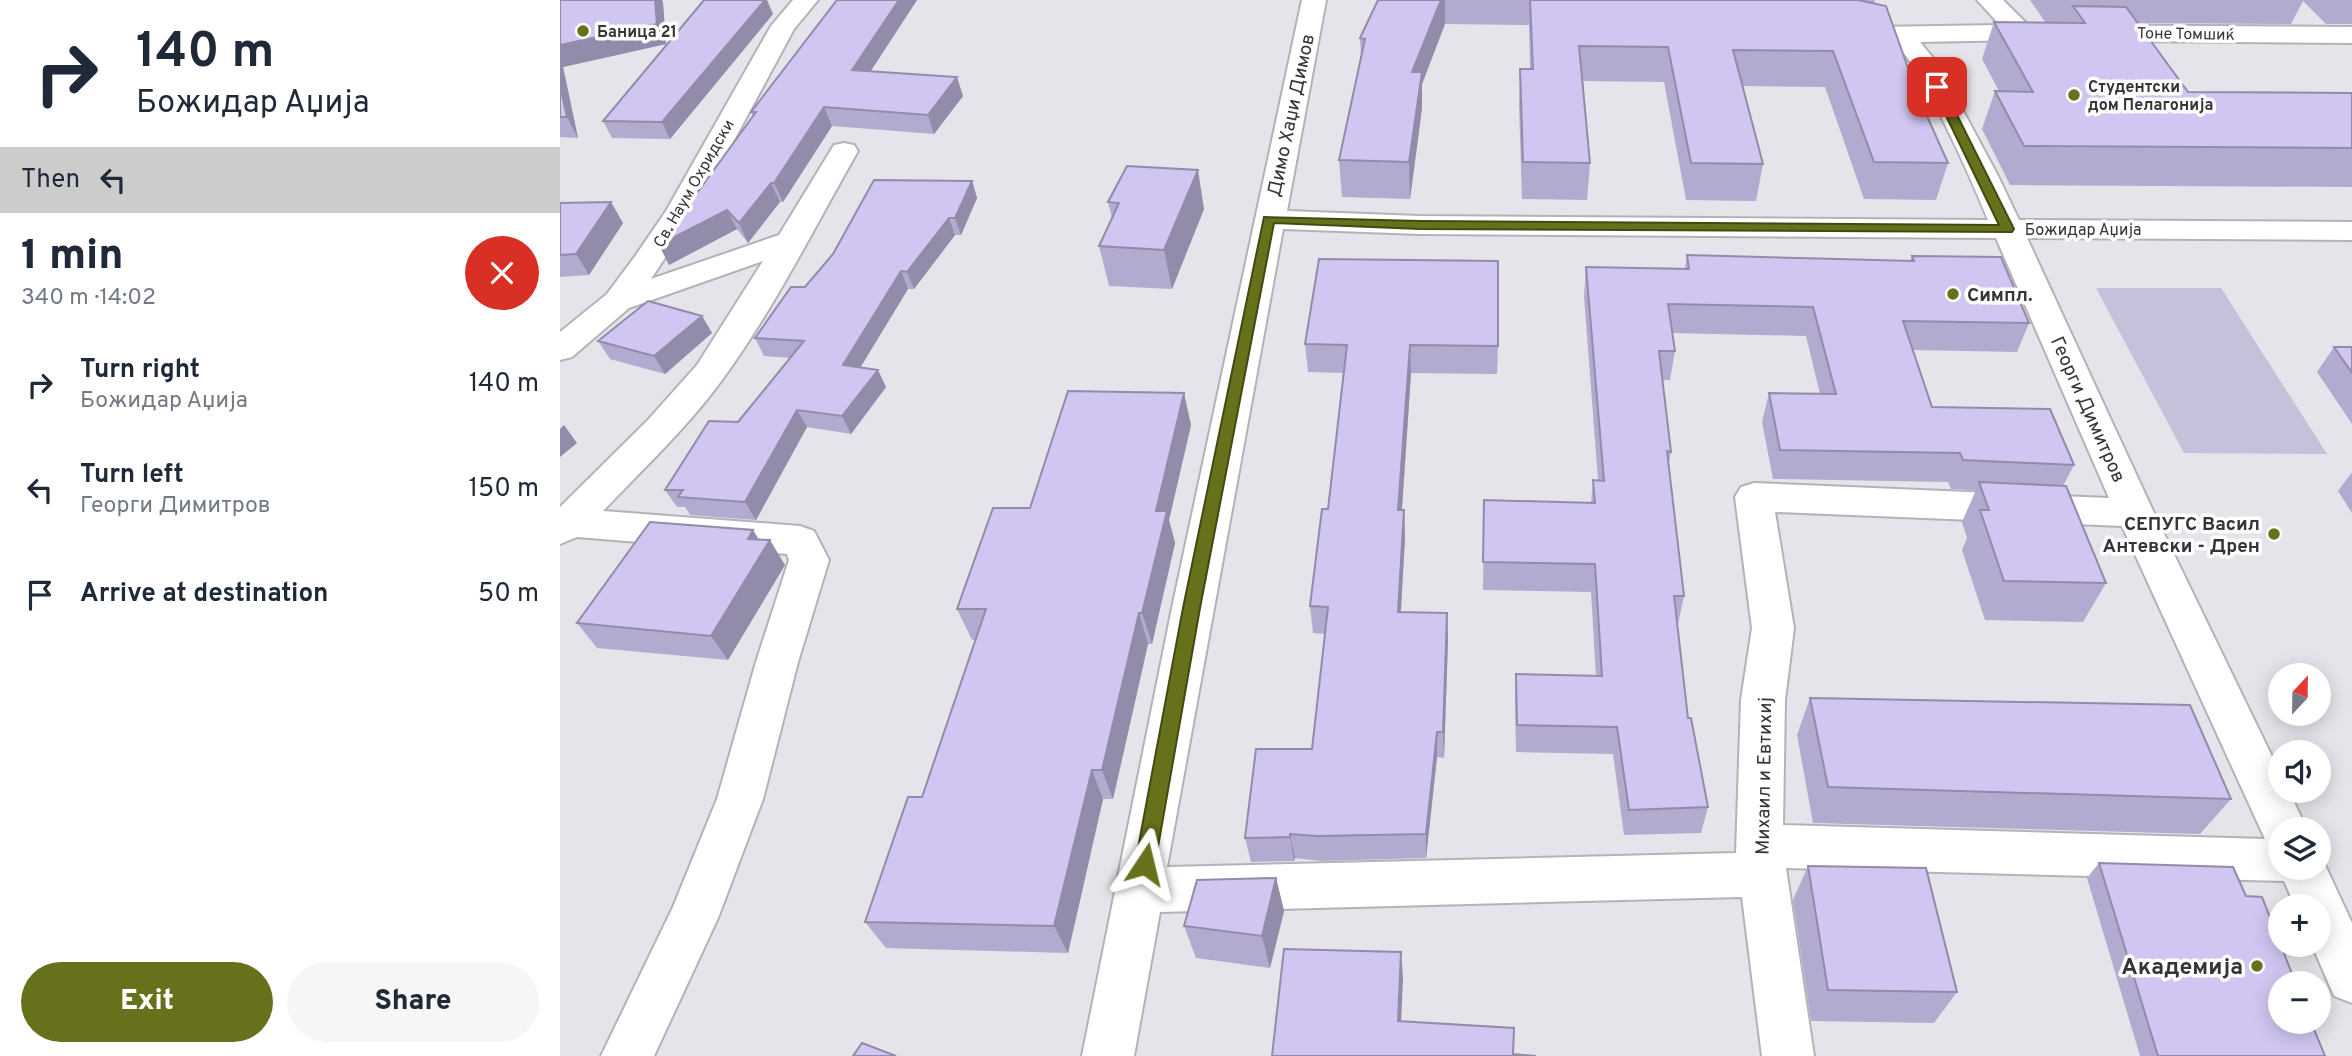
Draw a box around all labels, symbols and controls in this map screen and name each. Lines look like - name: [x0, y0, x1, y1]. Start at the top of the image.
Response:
- text: 140 m: [136, 23, 275, 85]
- marker: Баница 21: [575, 23, 591, 39]
- place label: Баница 21: [597, 23, 677, 43]
- street label: Тоне Томшиќ: [2137, 24, 2235, 46]
- icon: right: [21, 28, 112, 119]
- street label: Димо Хаџи Димов: [1263, 32, 1321, 199]
- pin: [1907, 57, 1967, 117]
- icon: arrive: [1918, 68, 1956, 106]
- place label: Студентски дом Пелагонија: [2088, 78, 2213, 116]
- text: Божидар Аџија: [136, 84, 370, 124]
- marker: Студентски дом Пелагонија: [2066, 87, 2082, 103]
- street label: Св. Наум Охридски: [650, 116, 740, 252]
- icon: left: [94, 161, 132, 199]
- text: Then: [21, 164, 80, 197]
- street label: Божидар Аџија: [2025, 221, 2141, 241]
- text: 1 min: [21, 231, 124, 284]
- button: close: [465, 236, 539, 310]
- text: 340 m · 14:02: [21, 284, 156, 313]
- place label: Симпл.: [1967, 284, 2033, 308]
- marker: Симпл.: [1945, 286, 1961, 302]
- street label: Георги Димитров: [2044, 333, 2130, 487]
- text: Turn right: [80, 354, 200, 387]
- icon: right: [21, 366, 59, 404]
- text: 140 m: [469, 368, 539, 401]
- text: Божидар Аџија: [80, 387, 248, 416]
- text: Turn left: [80, 459, 184, 492]
- icon: left: [21, 471, 59, 509]
- text: 150 m: [468, 473, 539, 506]
- text: Георги Димитров: [80, 492, 271, 521]
- place label: СЕПУГС Васил Антевски - Дрен: [2103, 513, 2260, 559]
- marker: СЕПУГС Васил Антевски - Дрен: [2266, 526, 2282, 542]
- icon: arrive: [21, 576, 59, 614]
- text: Arrive at destination: [80, 578, 328, 611]
- text: 50 m: [478, 578, 539, 611]
- north arrow: [2268, 663, 2331, 726]
- map controls: [2268, 663, 2331, 1034]
- street label: Михаил и Евтихиј: [1752, 697, 1778, 855]
- button: sound: [2268, 740, 2331, 803]
- button: layers: [2268, 817, 2331, 880]
- position arrow: [1108, 827, 1182, 901]
- button: +: [2268, 894, 2331, 957]
- place label: Академија: [2121, 954, 2243, 983]
- marker: Академија: [2249, 958, 2265, 974]
- button: Exit: [21, 962, 273, 1042]
- button: Share: [287, 962, 539, 1042]
- button: −: [2268, 971, 2331, 1034]

